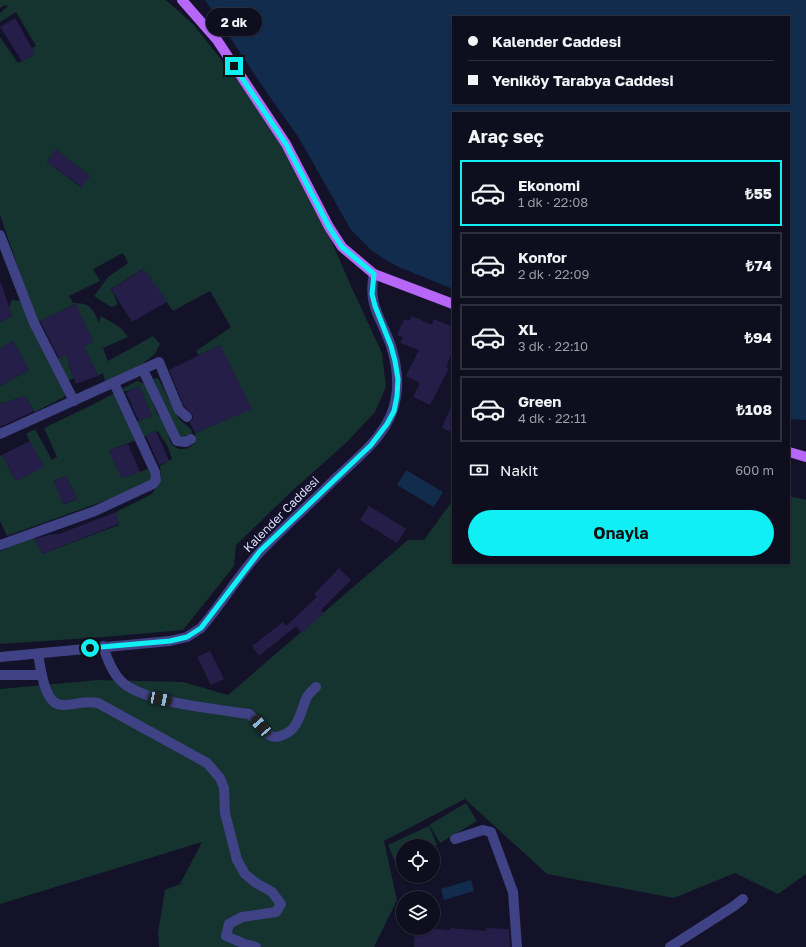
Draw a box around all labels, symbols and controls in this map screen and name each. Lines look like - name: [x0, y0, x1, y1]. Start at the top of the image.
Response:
- callout: 2 dk: [206, 8, 262, 36]
- text: 2 dk: [221, 14, 247, 30]
- text: Kalender Caddesi: [492, 32, 621, 50]
- route end: [225, 57, 243, 75]
- text: Yeniköy Tarabya Caddesi: [492, 71, 674, 89]
- text: Araç seç: [468, 125, 544, 147]
- icon: car: [470, 175, 506, 211]
- text: Ekonomi: [518, 176, 580, 194]
- text: ₺55: [745, 184, 772, 202]
- text: 1 dk · 22:08: [518, 194, 588, 210]
- icon: car: [470, 247, 506, 283]
- text: Konfor: [518, 248, 567, 266]
- text: ₺74: [746, 256, 772, 274]
- text: 2 dk · 22:09: [518, 266, 589, 282]
- icon: car: [470, 319, 506, 355]
- text: XL: [518, 320, 537, 338]
- text: ₺94: [745, 328, 772, 346]
- text: 3 dk · 22:10: [518, 338, 588, 354]
- icon: car: [470, 391, 506, 427]
- text: Green: [518, 392, 561, 410]
- text: ₺108: [736, 400, 772, 418]
- text: 4 dk · 22:11: [518, 410, 587, 426]
- icon: cash: [468, 459, 490, 481]
- text: Nakit: [500, 461, 538, 479]
- text: 600 m: [735, 462, 774, 478]
- street label: Kalender Caddesi: [240, 473, 322, 555]
- button: Onayla: [468, 510, 774, 556]
- route start: [81, 639, 99, 657]
- car: [147, 691, 173, 707]
- car: [249, 713, 273, 739]
- map controls: [396, 839, 440, 935]
- button: locate: [396, 839, 440, 883]
- button: layers: [396, 891, 440, 935]

